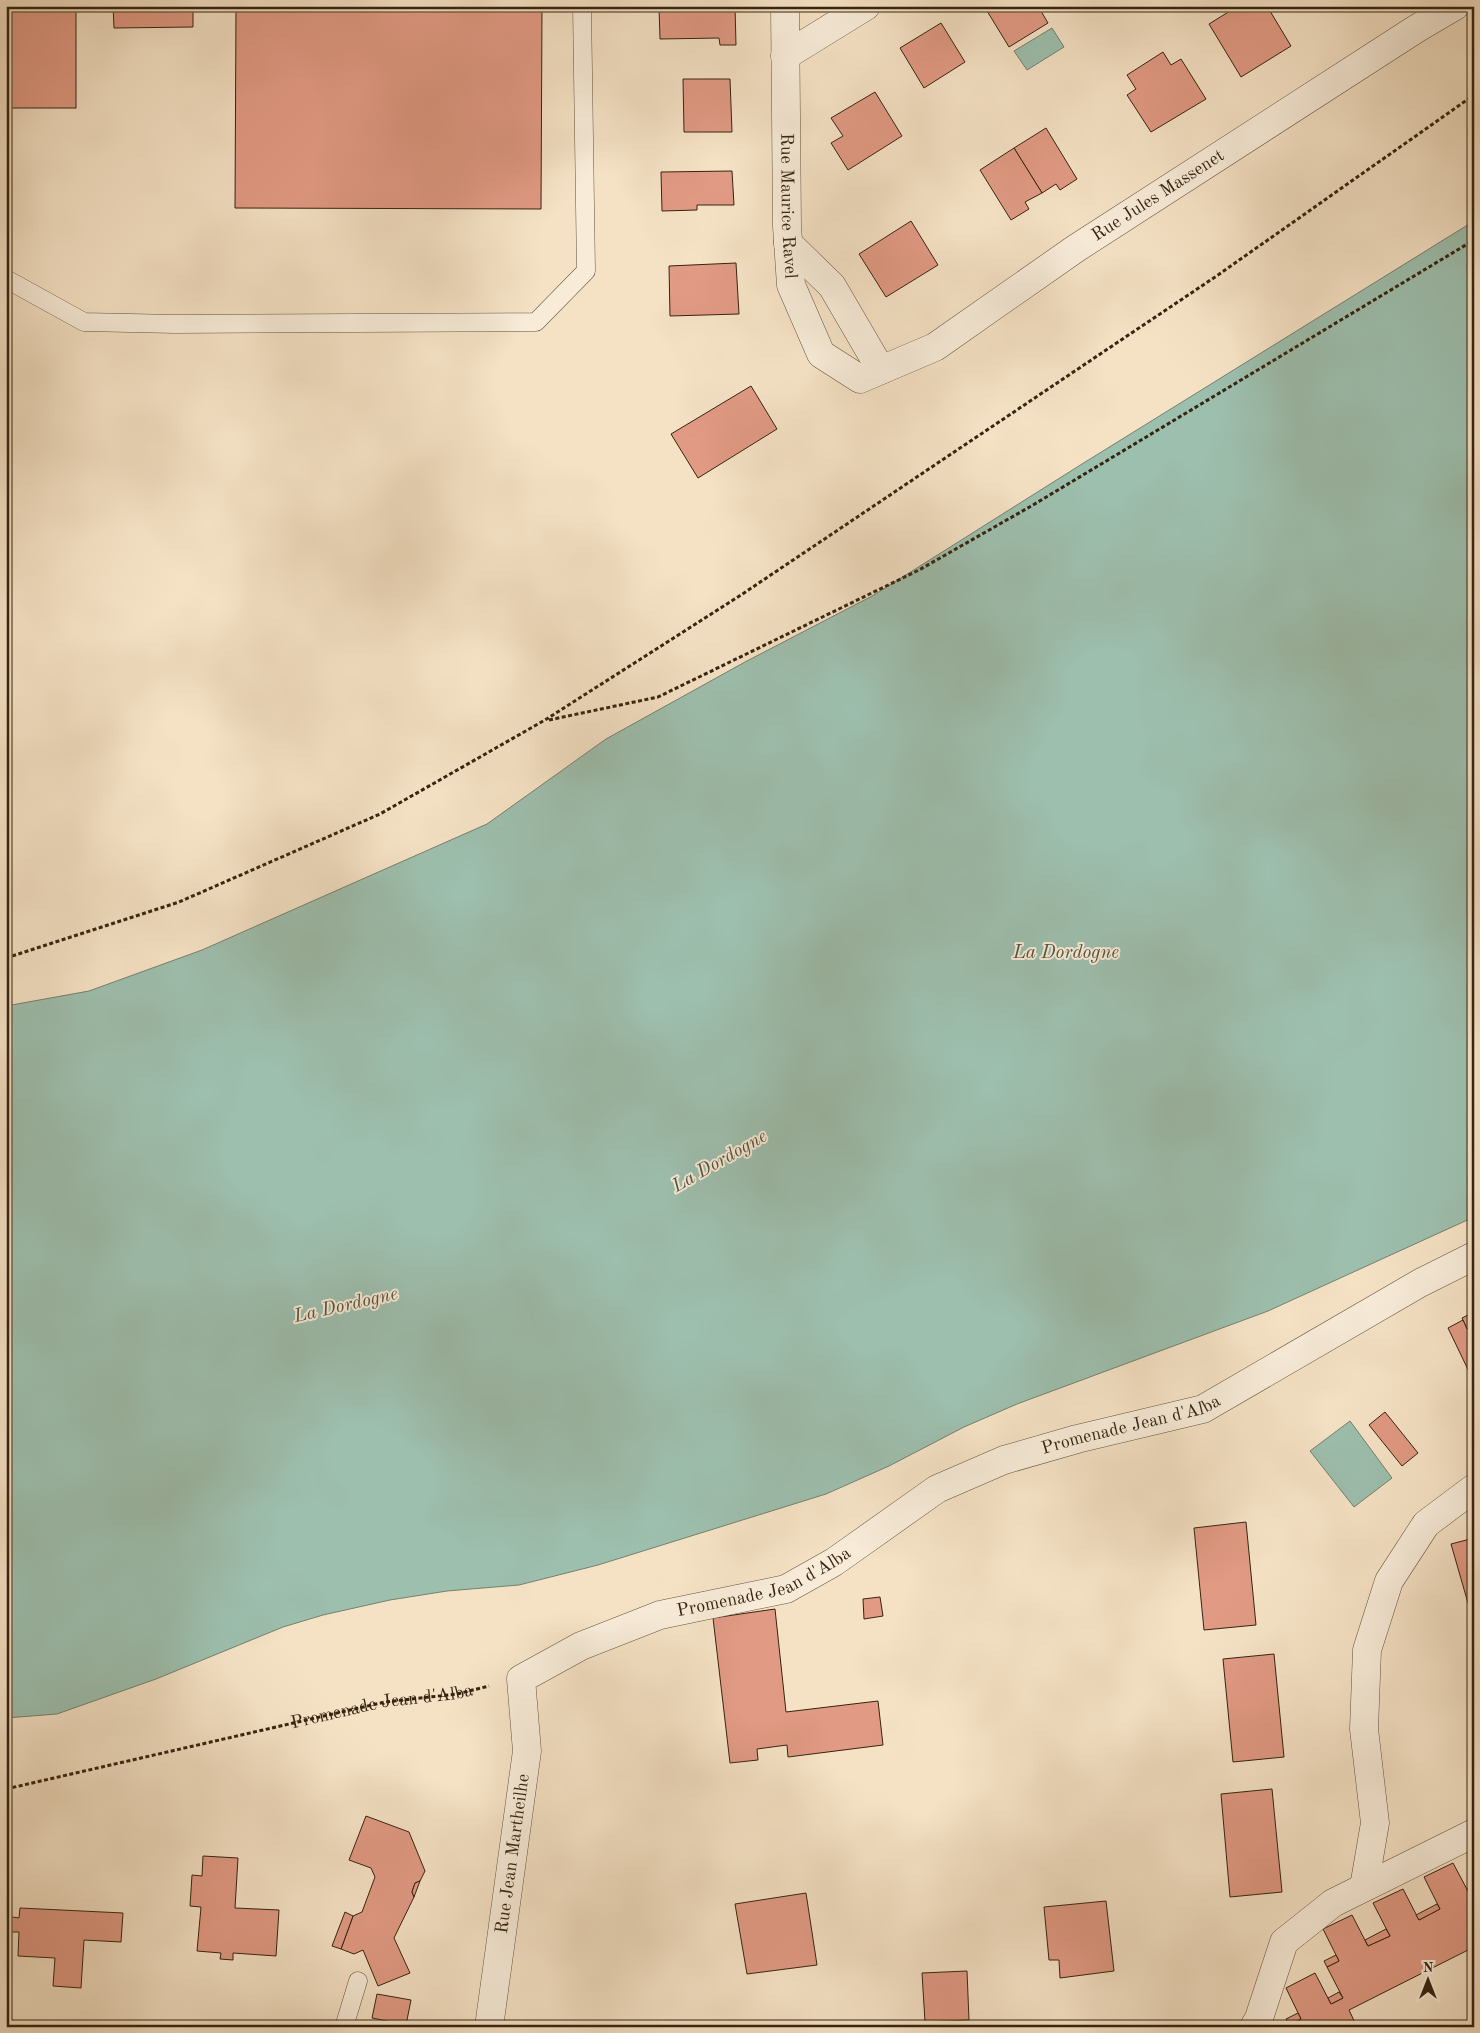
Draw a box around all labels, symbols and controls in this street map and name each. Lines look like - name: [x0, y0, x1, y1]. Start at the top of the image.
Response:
- street label: Rue Maurice Ravel: [777, 133, 800, 280]
- street label: Rue Jules Massenet: [1089, 146, 1227, 245]
- water label: La Dordogne: [1012, 944, 1119, 963]
- water label: La Dordogne: [668, 1127, 771, 1197]
- water label: La Dordogne: [291, 1285, 400, 1327]
- street label: Promenade Jean d'Alba: [1039, 1392, 1224, 1458]
- street label: Promenade Jean d'Alba: [675, 1544, 854, 1620]
- street label: Promenade Jean d'Alba: [289, 1681, 475, 1732]
- street label: Rue Jean Martheilhe: [493, 1773, 533, 1935]
- north arrow: [1402, 1956, 1452, 2006]
- text: N: [1423, 1961, 1434, 1975]

